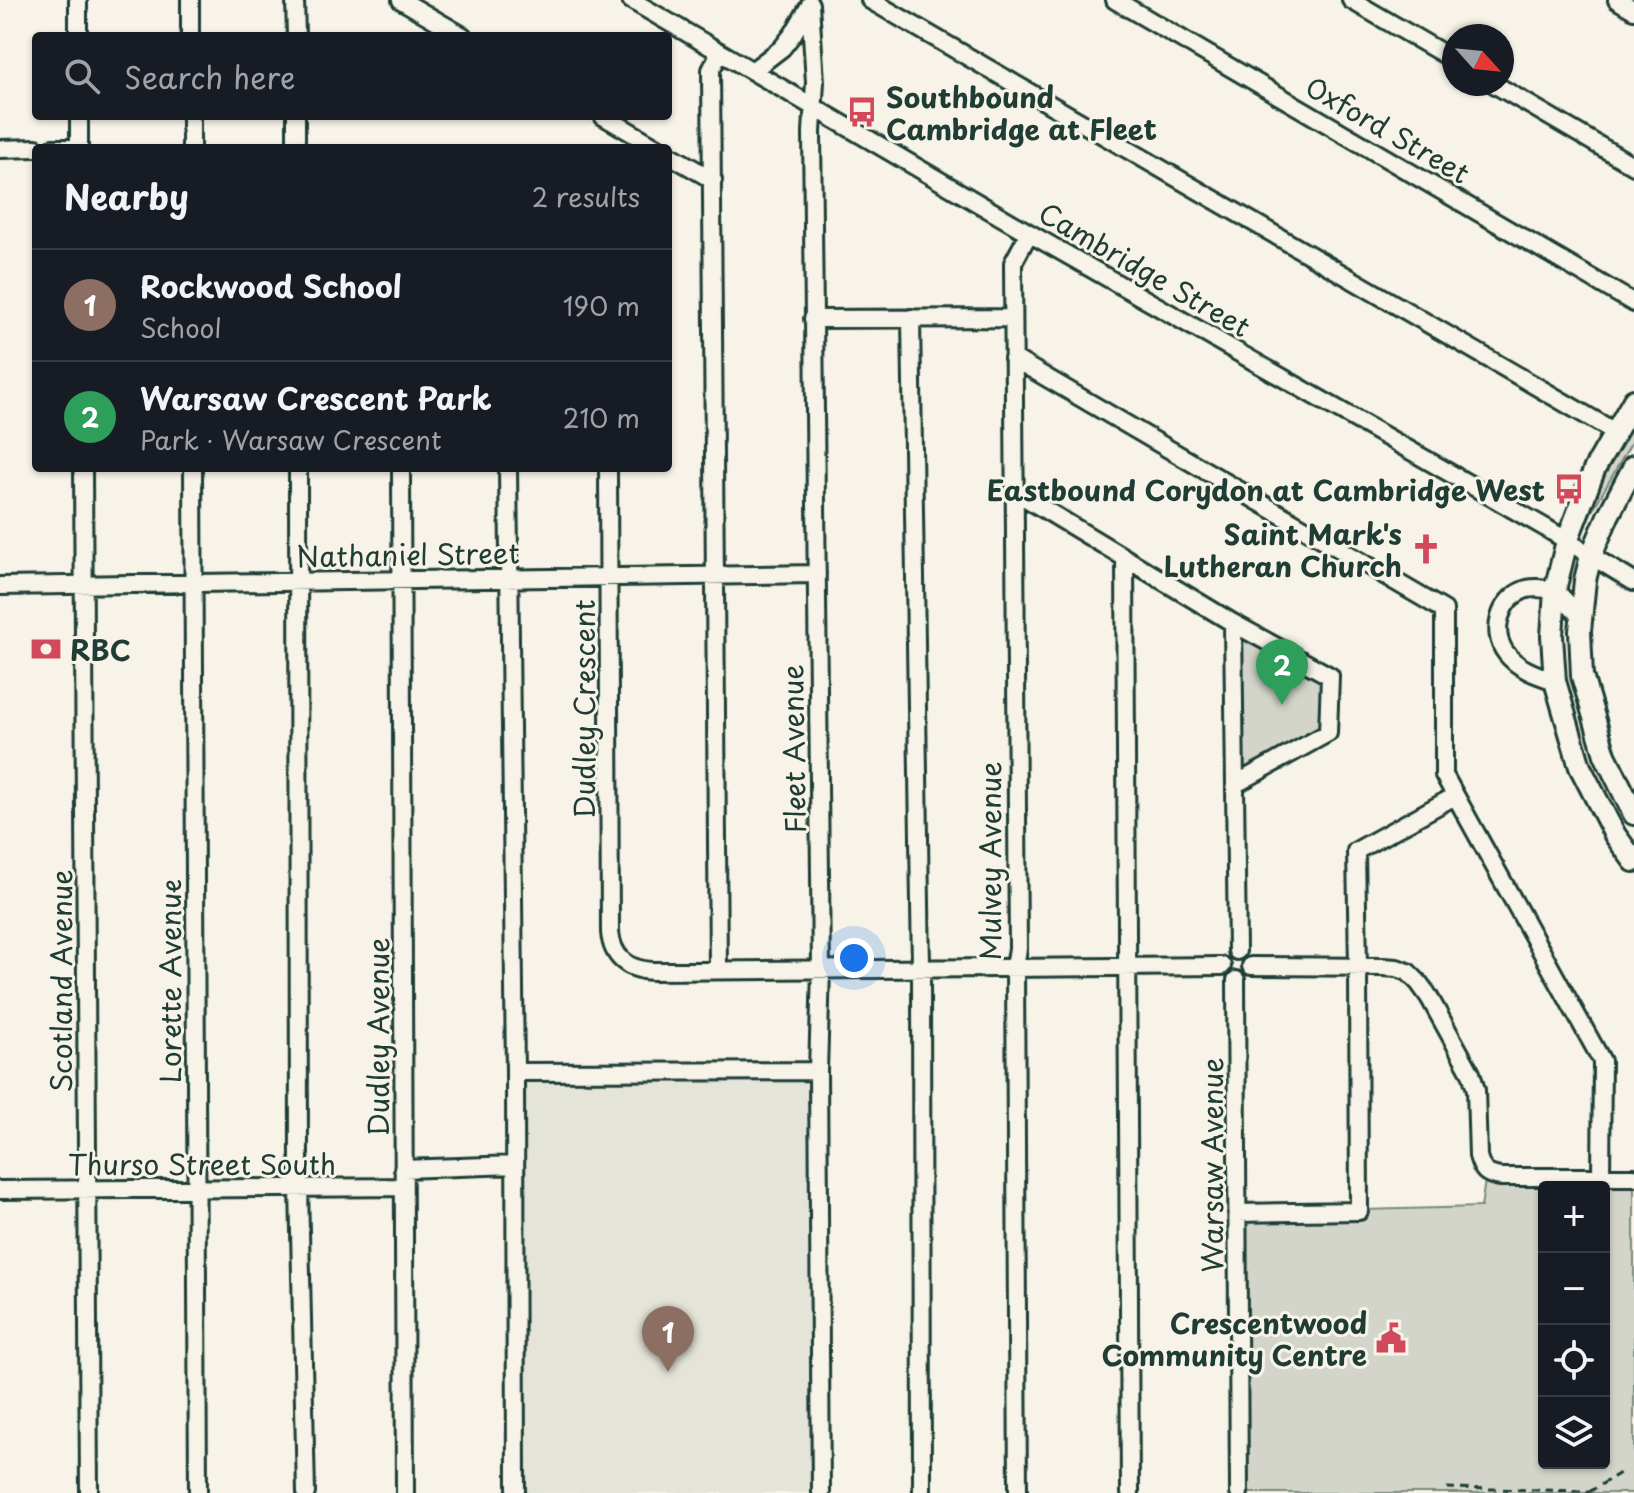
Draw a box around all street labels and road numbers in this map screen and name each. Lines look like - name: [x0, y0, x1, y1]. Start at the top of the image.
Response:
- street label: Oxford Street: [1298, 65, 1478, 193]
- street label: Cambridge Street: [1031, 191, 1259, 347]
- street label: Nathaniel Street: [296, 531, 520, 577]
- street label: Dudley Crescent: [562, 599, 605, 819]
- street label: Fleet Avenue: [770, 664, 816, 834]
- street label: Mulvey Avenue: [968, 761, 1011, 961]
- street label: Scotland Avenue: [39, 869, 82, 1093]
- street label: Lorette Avenue: [148, 879, 191, 1083]
- street label: Dudley Avenue: [356, 937, 399, 1137]
- street label: Warsaw Avenue: [1190, 1058, 1233, 1272]
- street label: Thurso Street South: [68, 1142, 336, 1185]

